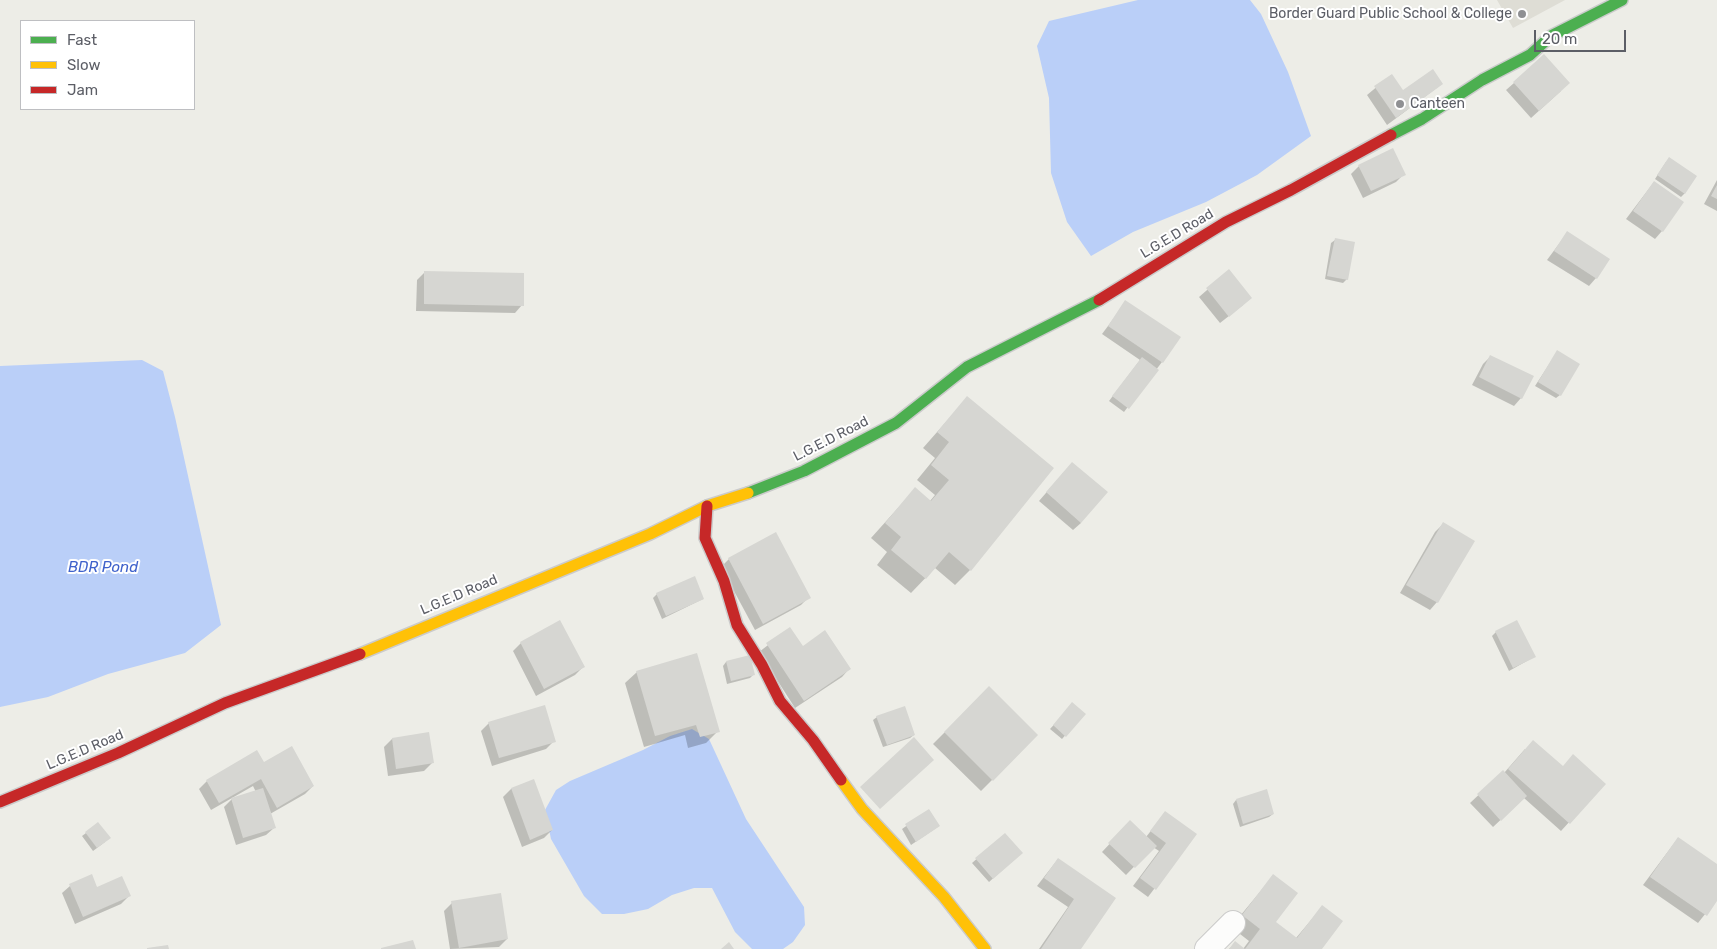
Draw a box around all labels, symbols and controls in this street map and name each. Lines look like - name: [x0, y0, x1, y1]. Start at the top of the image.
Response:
- place label: Border Guard Public School & College: [1269, 6, 1512, 22]
- marker: Border Guard Public School & College: [1516, 8, 1528, 20]
- legend: [20, 20, 195, 110]
- scale bar: [1537, 20, 1630, 52]
- text: 20 m: [1542, 30, 1577, 48]
- text: Fast: [67, 31, 97, 49]
- text: Slow: [67, 56, 100, 74]
- text: Jam: [67, 81, 98, 99]
- place label: Canteen: [1410, 96, 1465, 112]
- marker: Canteen: [1394, 98, 1406, 110]
- street label: L.G.E.D Road: [1137, 206, 1217, 262]
- street label: L.G.E.D Road: [791, 413, 871, 465]
- water label: BDR Pond: [68, 559, 138, 577]
- street label: L.G.E.D Road: [418, 571, 500, 619]
- street label: L.G.E.D Road: [44, 726, 126, 774]

